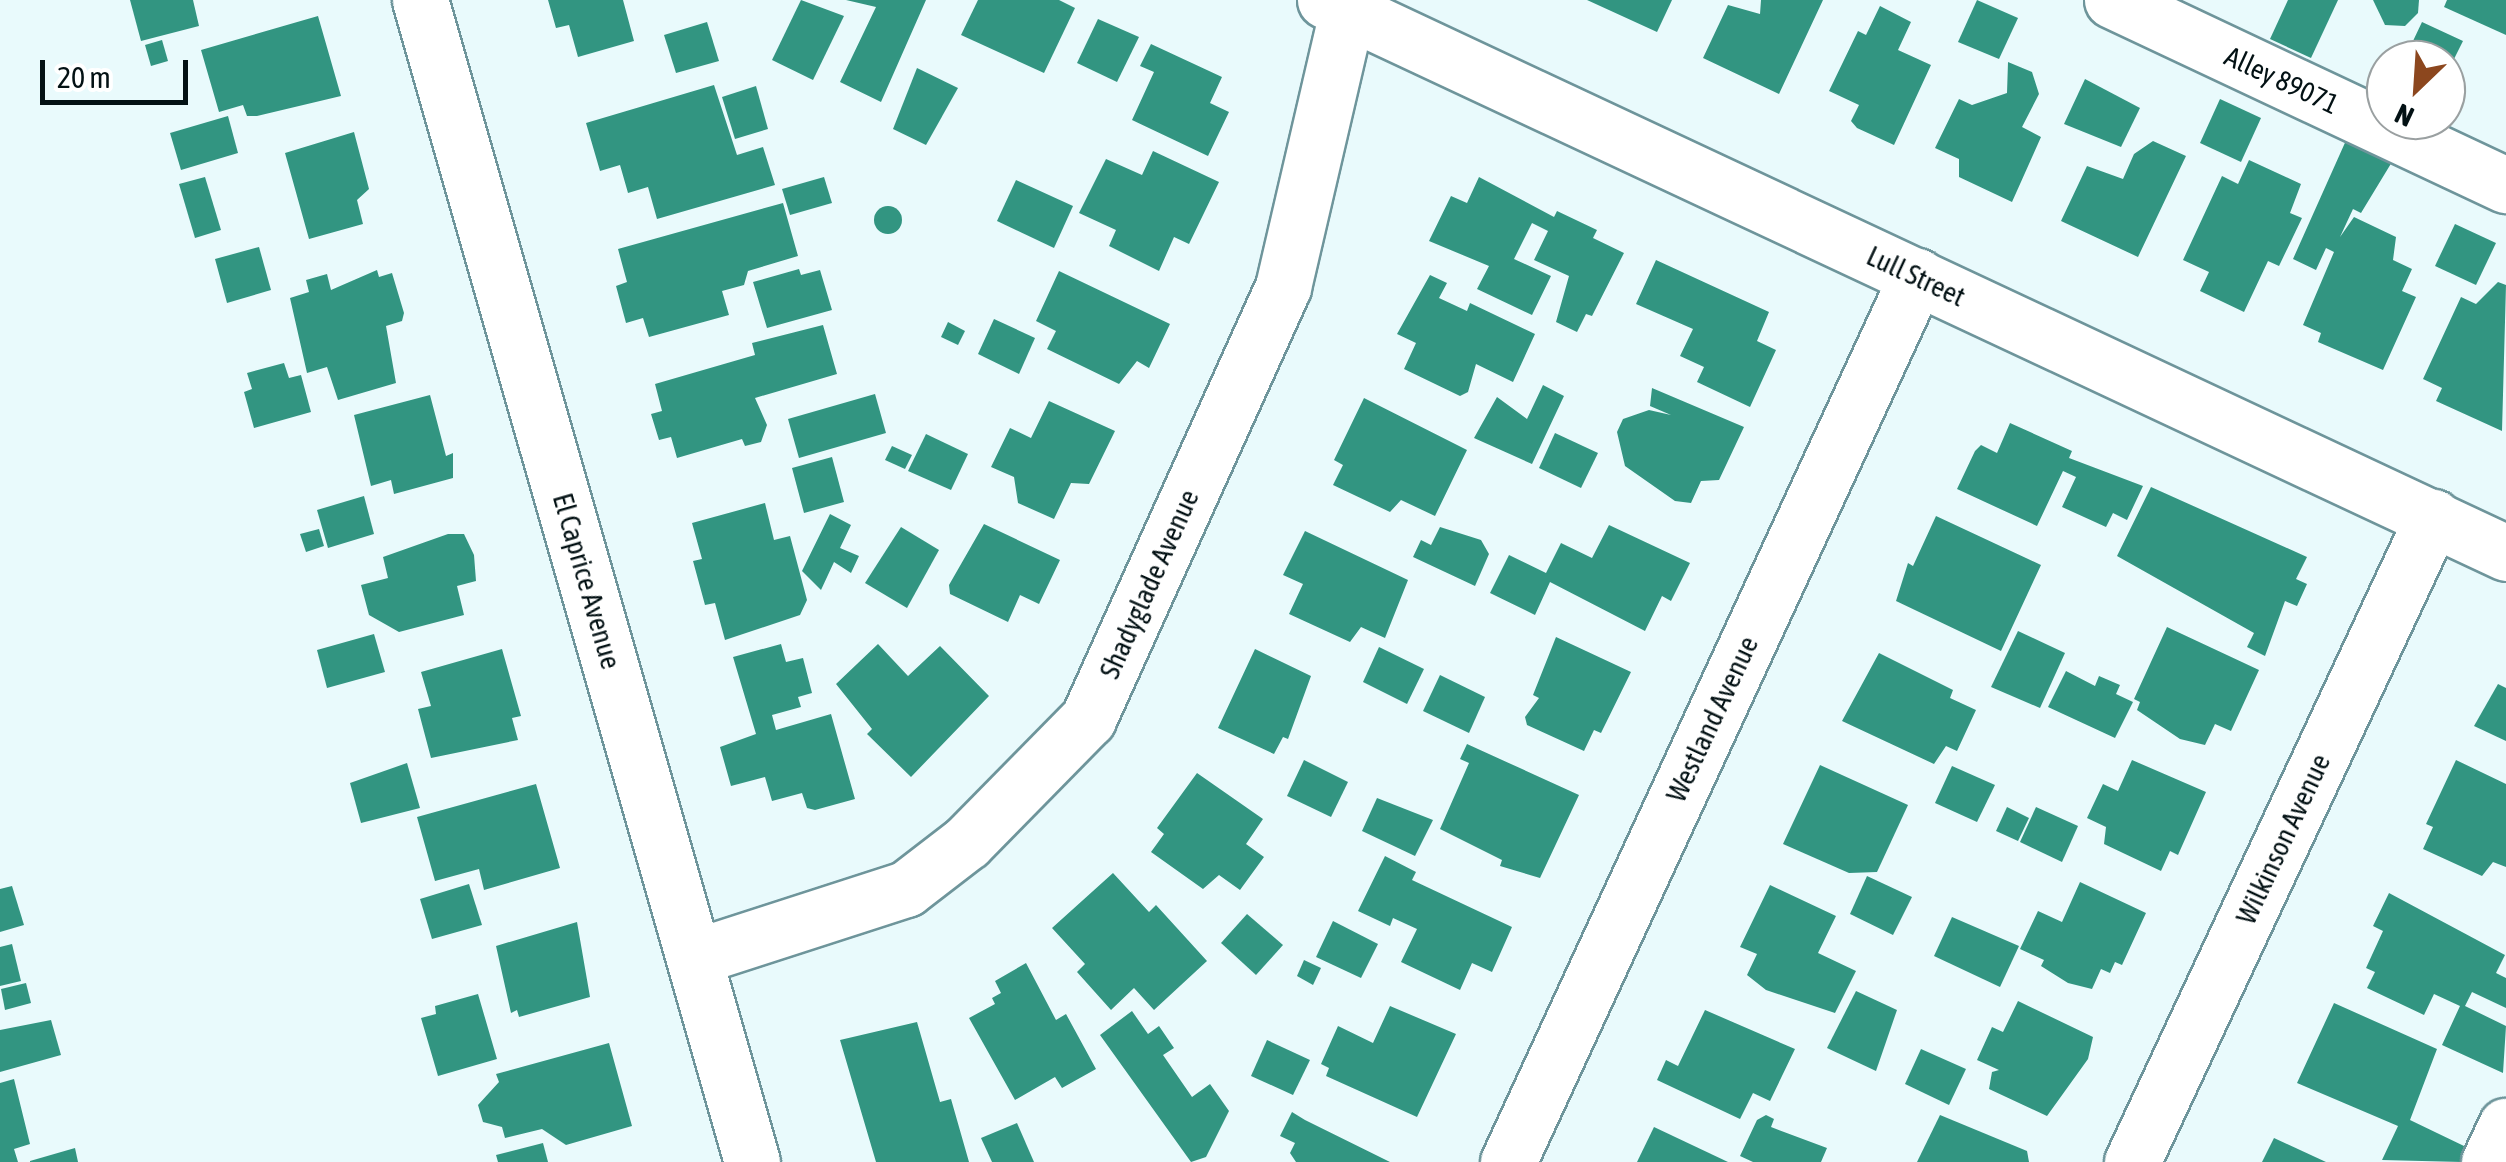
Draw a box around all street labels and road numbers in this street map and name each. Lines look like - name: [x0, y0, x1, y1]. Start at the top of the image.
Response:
- street label: Alley 89071: [2220, 39, 2344, 121]
- street label: Lull Street: [1862, 239, 1970, 313]
- street label: Shadyglade Avenue: [1092, 484, 1206, 684]
- street label: El Caprice Avenue: [546, 489, 628, 673]
- street label: Westland Avenue: [1659, 631, 1765, 807]
- street label: Wilkinson Avenue: [2229, 749, 2337, 929]

